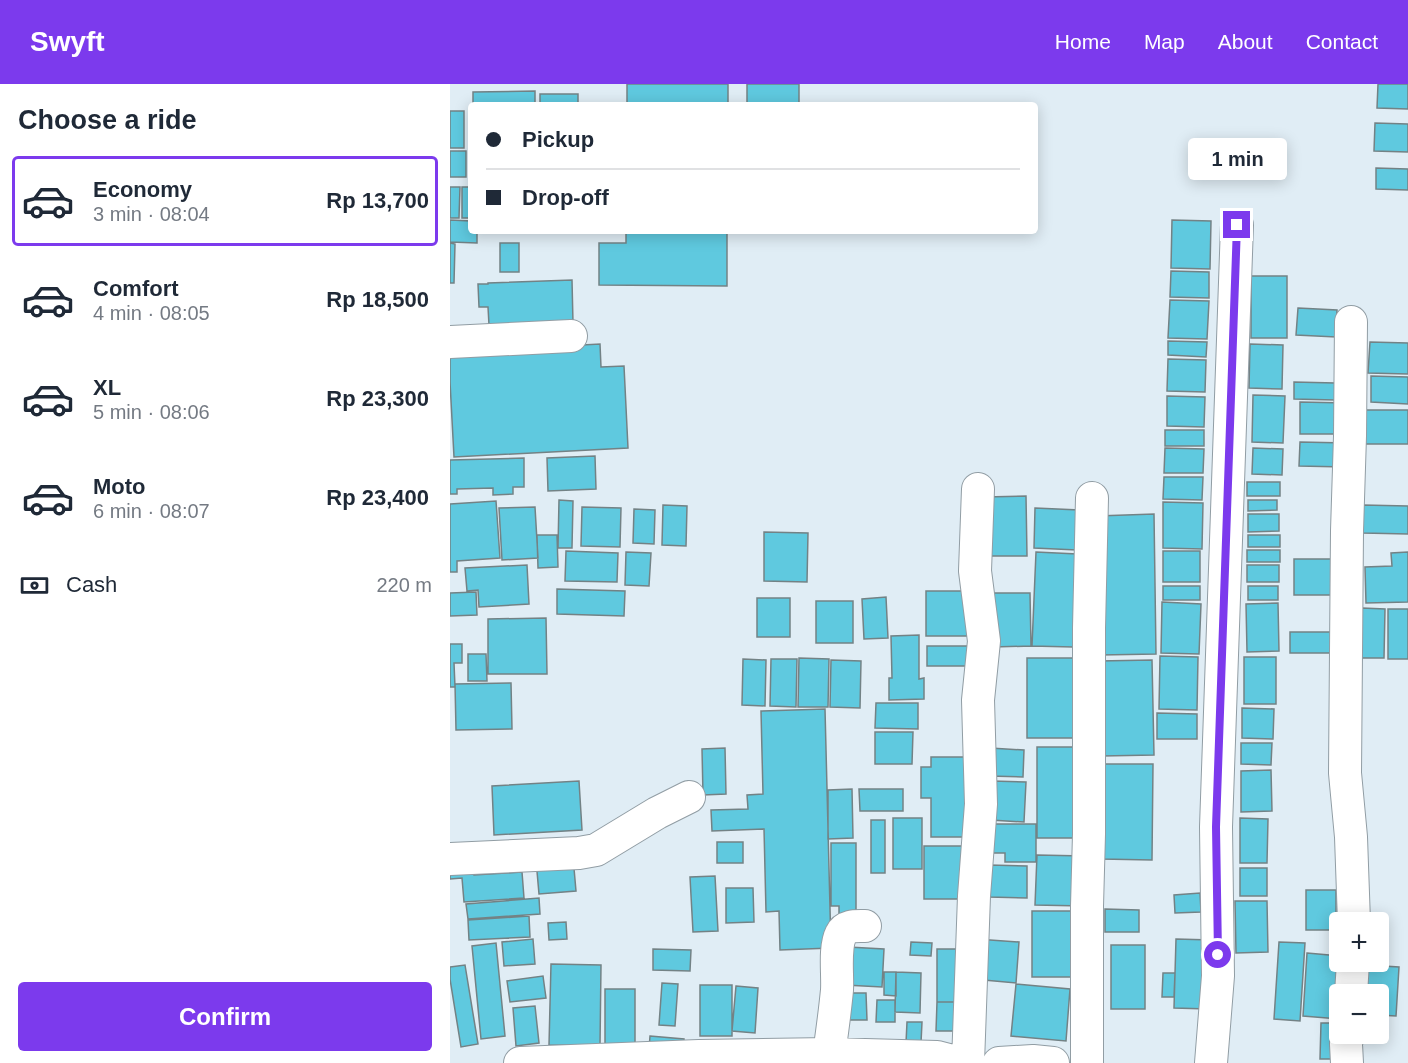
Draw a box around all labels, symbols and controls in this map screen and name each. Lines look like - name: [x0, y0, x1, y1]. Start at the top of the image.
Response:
- text: Swyft: [30, 26, 105, 57]
- text: Home: [1055, 30, 1111, 53]
- text: Map: [1144, 30, 1185, 53]
- text: About: [1218, 30, 1273, 53]
- text: Contact: [1306, 30, 1378, 53]
- text: Choose a ride: [18, 105, 197, 135]
- text: Pickup: [522, 127, 594, 152]
- callout: 1 min: [1188, 138, 1286, 180]
- text: 1 min: [1211, 148, 1264, 170]
- icon: car: [21, 174, 75, 228]
- text: Economy: [93, 177, 192, 202]
- text: Drop-off: [522, 185, 609, 210]
- text: Rp 13,700: [326, 188, 429, 213]
- text: 3 min · 08:04: [93, 203, 210, 225]
- route end: [1223, 211, 1250, 238]
- icon: car: [21, 273, 75, 327]
- text: Comfort: [93, 276, 179, 301]
- text: Rp 18,500: [326, 287, 429, 312]
- text: 4 min · 08:05: [93, 302, 210, 324]
- icon: car: [21, 372, 75, 426]
- text: XL: [93, 375, 121, 400]
- text: Rp 23,300: [326, 386, 429, 411]
- text: 5 min · 08:06: [93, 401, 210, 423]
- icon: car: [21, 471, 75, 525]
- text: Moto: [93, 474, 146, 499]
- text: Rp 23,400: [326, 485, 429, 510]
- text: 6 min · 08:07: [93, 500, 210, 522]
- icon: cash: [18, 569, 51, 602]
- text: Cash: [66, 572, 117, 597]
- text: 220 m: [376, 574, 432, 596]
- map controls: [1329, 912, 1389, 1044]
- button: +: [1329, 912, 1389, 972]
- route start: [1204, 941, 1231, 968]
- button: Confirm: [18, 982, 432, 1051]
- button: −: [1329, 984, 1389, 1044]

